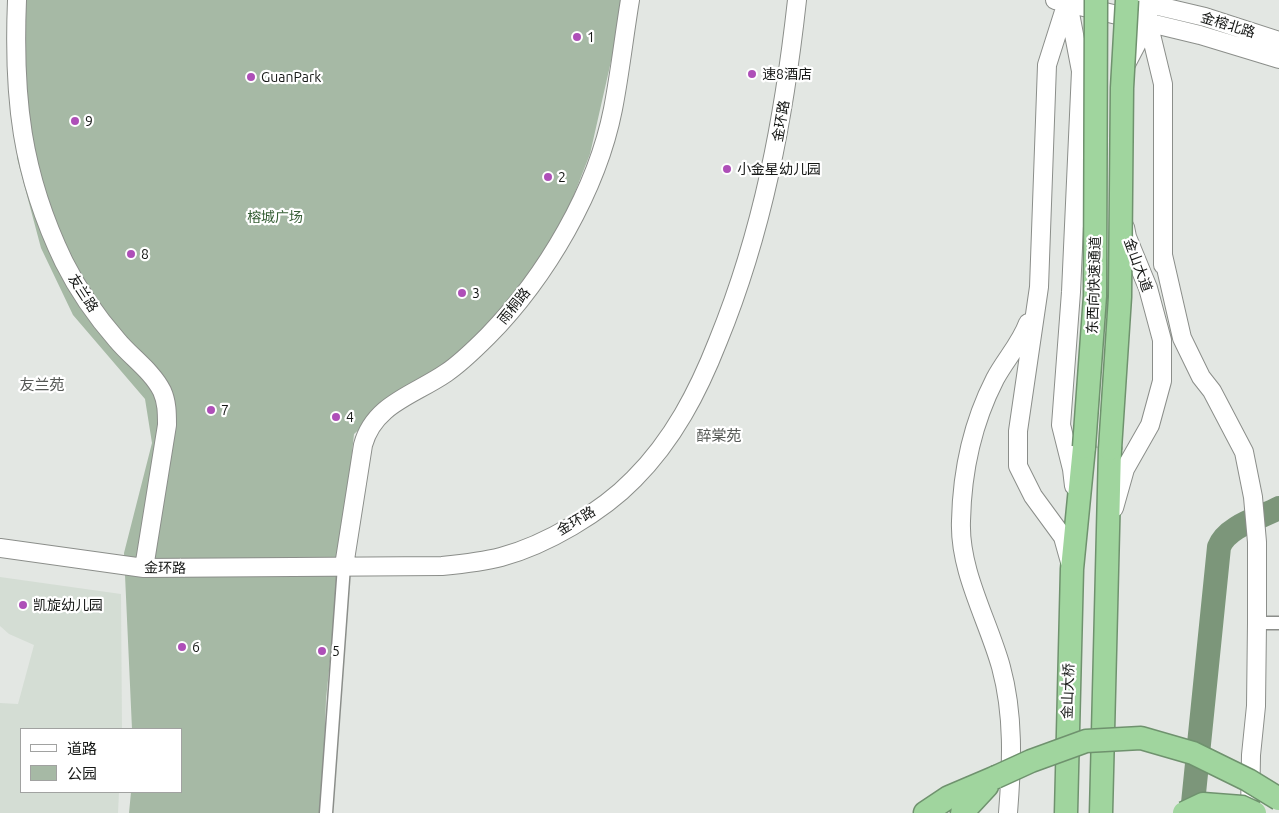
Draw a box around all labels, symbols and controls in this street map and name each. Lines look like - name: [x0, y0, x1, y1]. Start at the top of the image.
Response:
- street label: 金榕北路: [1199, 9, 1257, 41]
- place label: 1: [587, 29, 595, 45]
- marker: 1: [571, 31, 583, 43]
- place label: 速8酒店: [762, 66, 812, 82]
- marker: 速8酒店: [746, 68, 758, 80]
- place label: GuanPark: [261, 69, 321, 85]
- marker: GuanPark: [245, 71, 257, 83]
- street label: 金环路: [769, 99, 793, 143]
- place label: 9: [85, 113, 93, 129]
- marker: 9: [69, 115, 81, 127]
- place label: 小金星幼儿园: [737, 161, 821, 177]
- marker: 小金星幼儿园: [721, 163, 733, 175]
- place label: 2: [558, 169, 566, 185]
- marker: 2: [542, 171, 554, 183]
- park label: 榕城广场: [247, 209, 303, 225]
- street label: 东西向快速通道: [1084, 236, 1104, 334]
- street label: 金山大道: [1121, 236, 1155, 294]
- place label: 8: [141, 246, 149, 262]
- marker: 8: [125, 248, 137, 260]
- street label: 友兰路: [65, 271, 101, 315]
- street label: 雨桐路: [494, 284, 534, 328]
- place label: 3: [472, 285, 480, 301]
- marker: 3: [456, 287, 468, 299]
- district label: 友兰苑: [20, 376, 64, 394]
- place label: 7: [221, 402, 229, 418]
- marker: 7: [205, 404, 217, 416]
- place label: 4: [346, 409, 354, 425]
- marker: 4: [330, 411, 342, 423]
- district label: 醉棠苑: [697, 427, 741, 445]
- street label: 金环路: [554, 503, 598, 539]
- street label: 金环路: [144, 559, 186, 577]
- place label: 凯旋幼儿园: [33, 597, 103, 613]
- marker: 凯旋幼儿园: [17, 599, 29, 611]
- place label: 6: [192, 639, 200, 655]
- marker: 6: [176, 641, 188, 653]
- place label: 5: [332, 643, 340, 659]
- marker: 5: [316, 645, 328, 657]
- street label: 金山大桥: [1059, 663, 1077, 719]
- legend: [20, 728, 182, 793]
- text: 道路: [67, 740, 97, 757]
- text: 公园: [67, 765, 97, 782]

